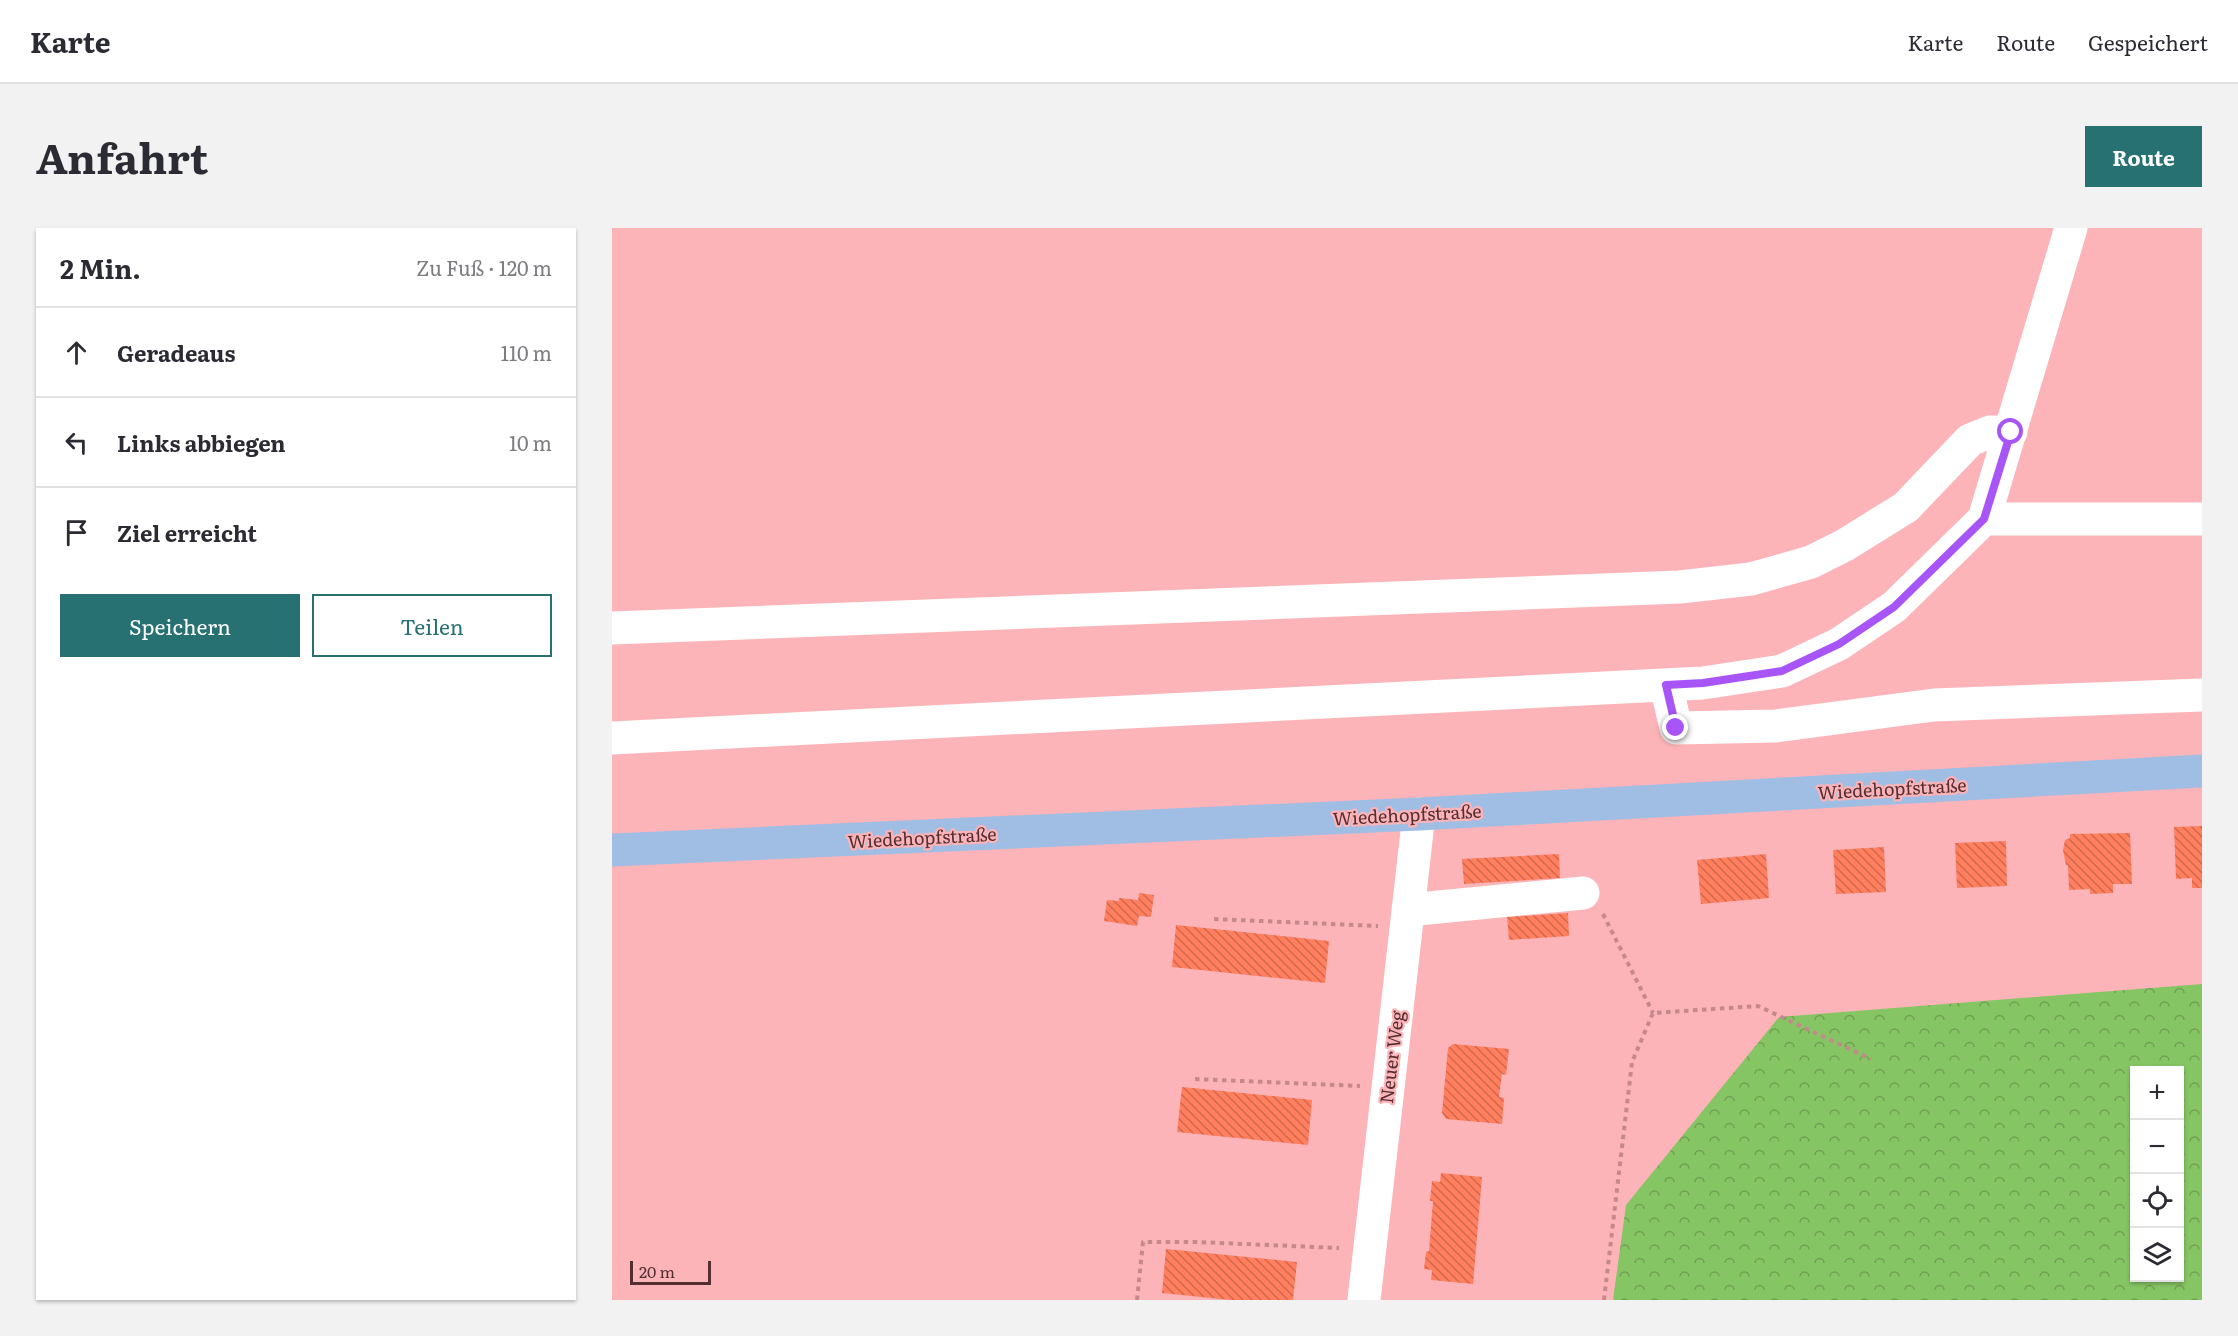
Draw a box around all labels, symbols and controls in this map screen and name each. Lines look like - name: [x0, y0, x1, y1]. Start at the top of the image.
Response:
- text: Karte: [30, 20, 111, 62]
- text: Karte: [1907, 26, 1963, 57]
- text: Route: [1996, 26, 2055, 57]
- text: Gespeichert: [2088, 26, 2208, 57]
- text: Anfahrt: [36, 125, 208, 187]
- button: Route: [2085, 126, 2202, 187]
- text: 2 Min.: [60, 248, 141, 287]
- text: Zu Fuß · 120 m: [416, 252, 552, 282]
- icon: ahead: [60, 336, 93, 369]
- text: Geradeaus: [117, 336, 235, 369]
- text: 110 m: [501, 337, 552, 367]
- route start: [1997, 418, 2023, 444]
- icon: left: [60, 426, 93, 459]
- text: Links abbiegen: [117, 426, 286, 459]
- text: 10 m: [509, 427, 552, 457]
- icon: arrive: [60, 516, 93, 549]
- text: Ziel erreicht: [117, 516, 257, 549]
- button: Speichern: [60, 594, 300, 657]
- button: Teilen: [312, 594, 552, 657]
- route end: [1662, 714, 1688, 740]
- street label: Wiedehopfstraße: [1817, 771, 1967, 805]
- street label: Wiedehopfstraße: [1332, 797, 1482, 831]
- street label: Wiedehopfstraße: [847, 820, 997, 854]
- street label: Neuer Weg: [1372, 1008, 1410, 1105]
- map controls: [2130, 1066, 2184, 1282]
- button: +: [2130, 1066, 2184, 1120]
- button: −: [2130, 1120, 2184, 1174]
- button: locate: [2130, 1174, 2184, 1228]
- button: layers: [2130, 1228, 2184, 1282]
- scale bar: [630, 1258, 711, 1286]
- text: 20 m: [639, 1259, 675, 1283]

